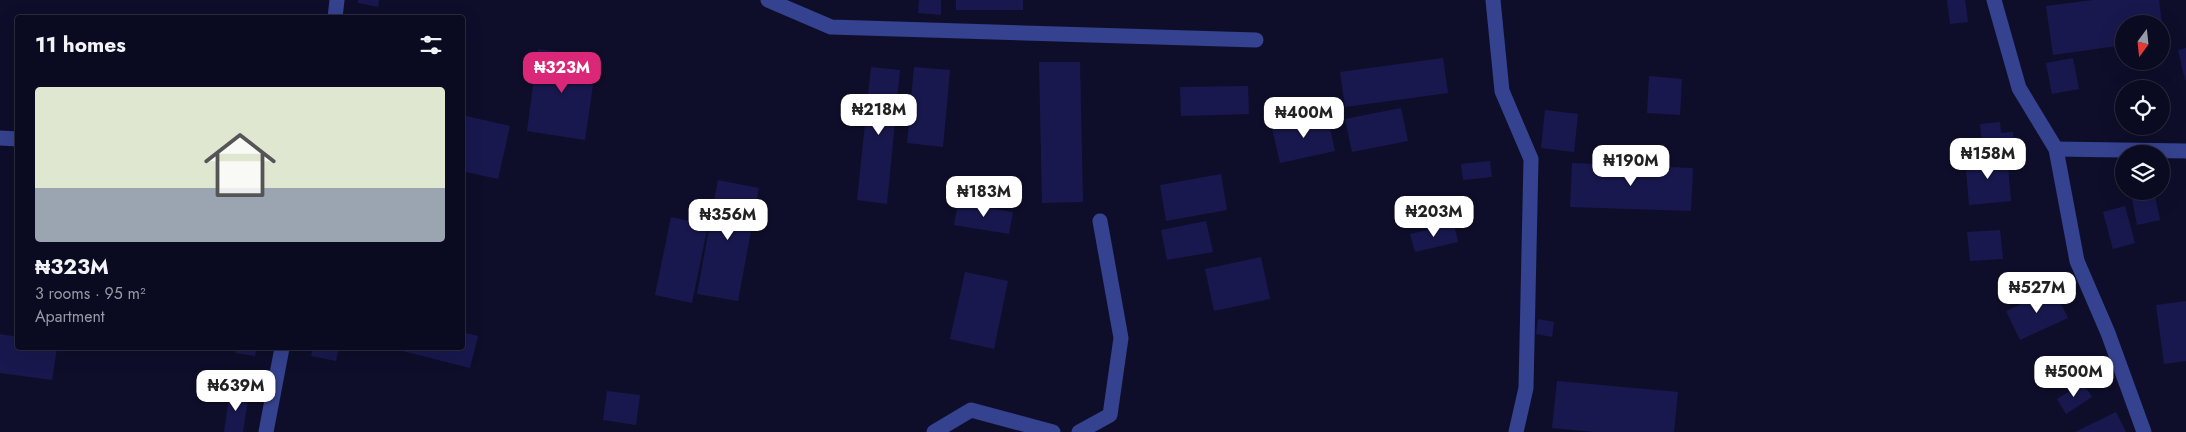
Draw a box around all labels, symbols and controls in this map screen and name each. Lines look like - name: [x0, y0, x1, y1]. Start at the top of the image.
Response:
- north arrow: [2115, 15, 2170, 70]
- map controls: [2115, 15, 2170, 200]
- text: 11 homes: [35, 30, 126, 60]
- icon: filters: [417, 31, 445, 59]
- pin: ₦323M: [527, 52, 597, 94]
- text: ₦323M: [534, 56, 590, 79]
- button: locate: [2115, 80, 2170, 135]
- pin: ₦218M: [844, 94, 914, 136]
- pin: ₦400M: [1269, 96, 1339, 139]
- text: ₦218M: [852, 98, 906, 121]
- text: ₦400M: [1275, 101, 1333, 124]
- icon: home: [195, 120, 285, 210]
- pin: ₦158M: [1953, 138, 2023, 180]
- text: ₦158M: [1961, 142, 2015, 165]
- pin: ₦190M: [1596, 144, 1666, 187]
- button: layers: [2115, 145, 2170, 200]
- text: ₦190M: [1603, 149, 1659, 172]
- pin: ₦183M: [949, 176, 1019, 218]
- text: ₦183M: [957, 180, 1011, 203]
- pin: ₦203M: [1399, 196, 1469, 238]
- pin: ₦356M: [693, 198, 763, 241]
- text: ₦203M: [1406, 200, 1462, 223]
- text: ₦356M: [700, 203, 756, 226]
- text: ₦323M: [35, 252, 109, 282]
- pin: ₦527M: [2002, 272, 2072, 314]
- text: ₦527M: [2009, 276, 2065, 299]
- text: 3 rooms · 95 m²: [35, 282, 146, 305]
- text: Apartment: [35, 305, 105, 328]
- pin: ₦500M: [2039, 356, 2109, 398]
- text: ₦500M: [2045, 360, 2103, 383]
- pin: ₦639M: [201, 370, 271, 412]
- text: ₦639M: [207, 374, 265, 397]

